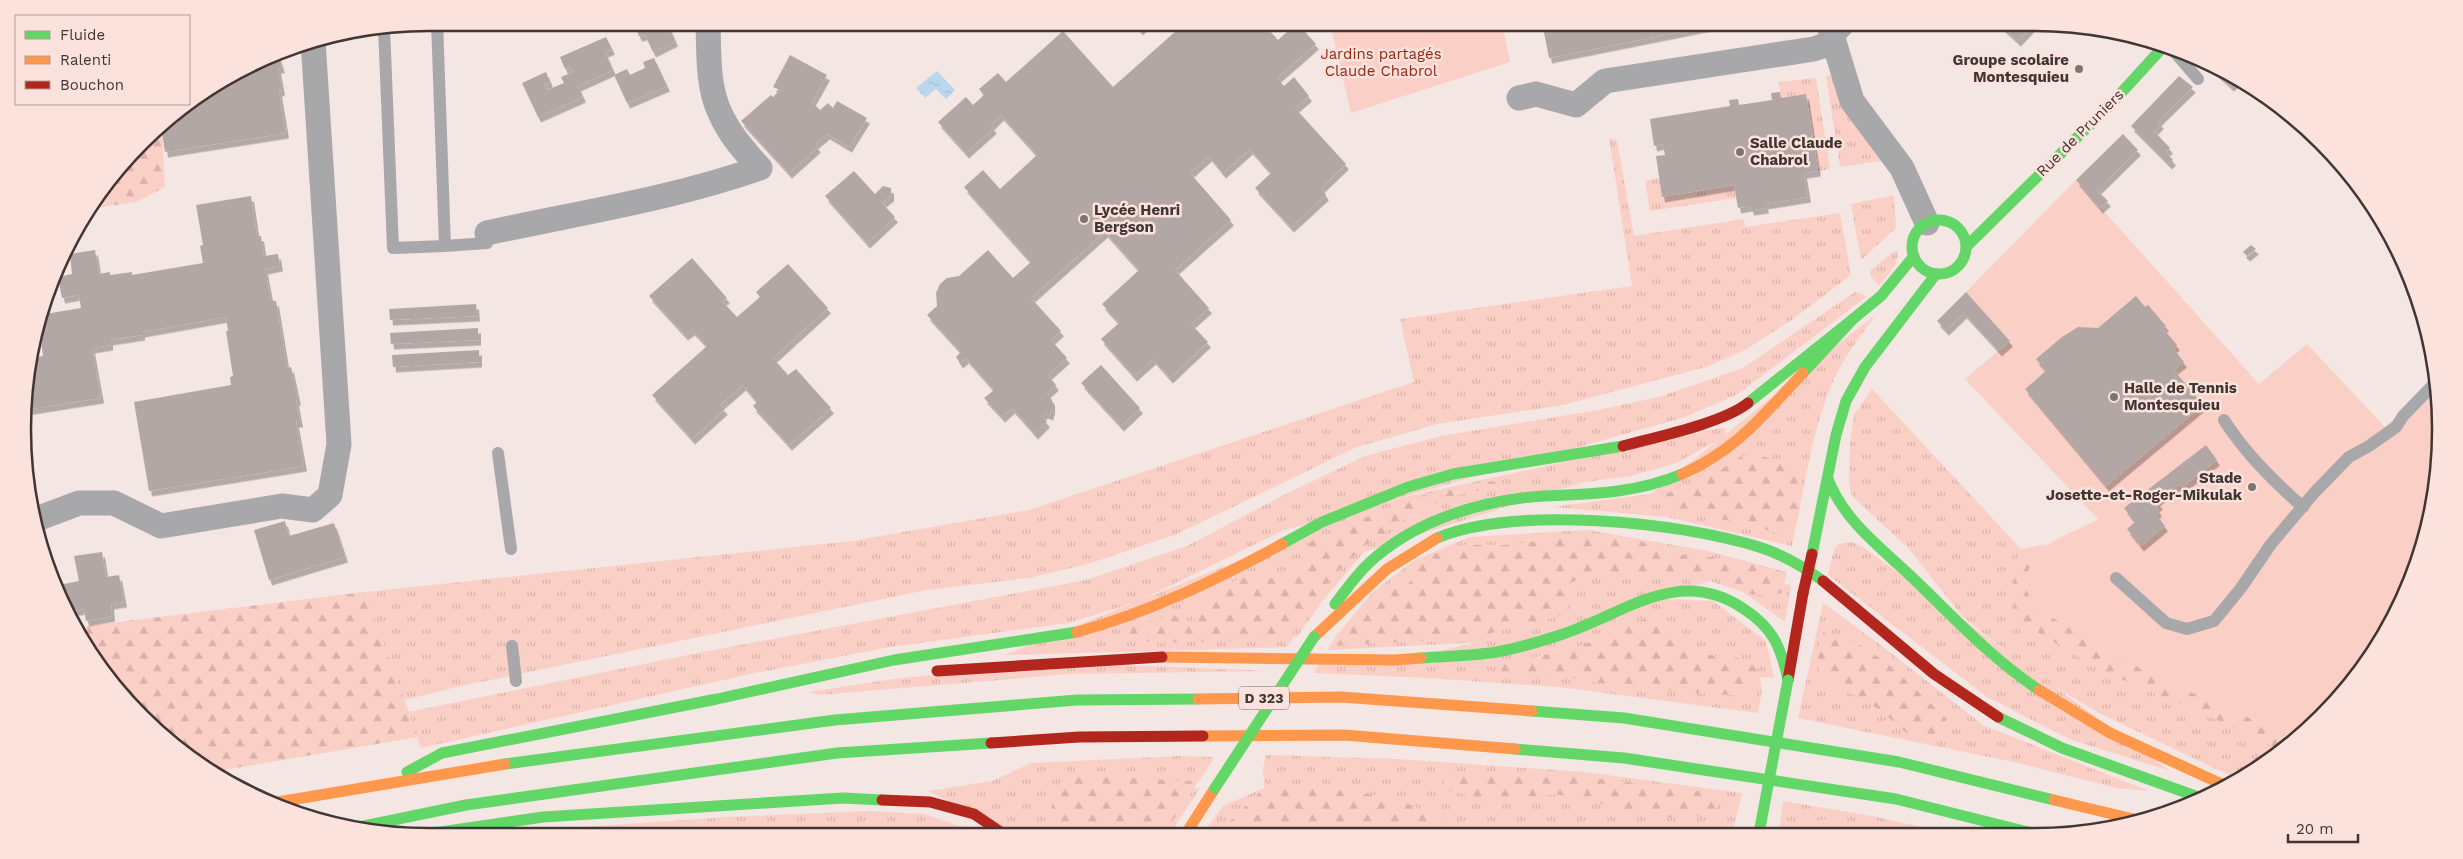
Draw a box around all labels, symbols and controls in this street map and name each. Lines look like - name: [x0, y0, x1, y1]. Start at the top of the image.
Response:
- legend: [15, 15, 190, 105]
- text: Fluide: [60, 26, 105, 44]
- park label: Jardins partagés Claude Chabrol: [1320, 45, 1442, 80]
- text: Ralenti: [60, 51, 111, 69]
- place label: Groupe scolaire Montesquieu: [1953, 51, 2069, 86]
- marker: Groupe scolaire Montesquieu: [2073, 63, 2085, 75]
- text: Bouchon: [60, 76, 124, 94]
- street label: Rue de Pruniers: [2033, 85, 2128, 180]
- place label: Salle Claude Chabrol: [1750, 134, 1843, 169]
- marker: Salle Claude Chabrol: [1734, 146, 1746, 158]
- place label: Lycée Henri Bergson: [1094, 201, 1180, 236]
- marker: Lycée Henri Bergson: [1078, 213, 1090, 225]
- place label: Halle de Tennis Montesquieu: [2124, 379, 2237, 414]
- marker: Halle de Tennis Montesquieu: [2108, 391, 2120, 403]
- place label: Stade Josette-et-Roger-Mikulak: [2046, 469, 2243, 504]
- marker: Stade Josette-et-Roger-Mikulak: [2246, 481, 2258, 493]
- road number: D 323: [1239, 686, 1289, 710]
- scale bar: [2288, 812, 2358, 844]
- text: 20 m: [2296, 820, 2334, 838]

